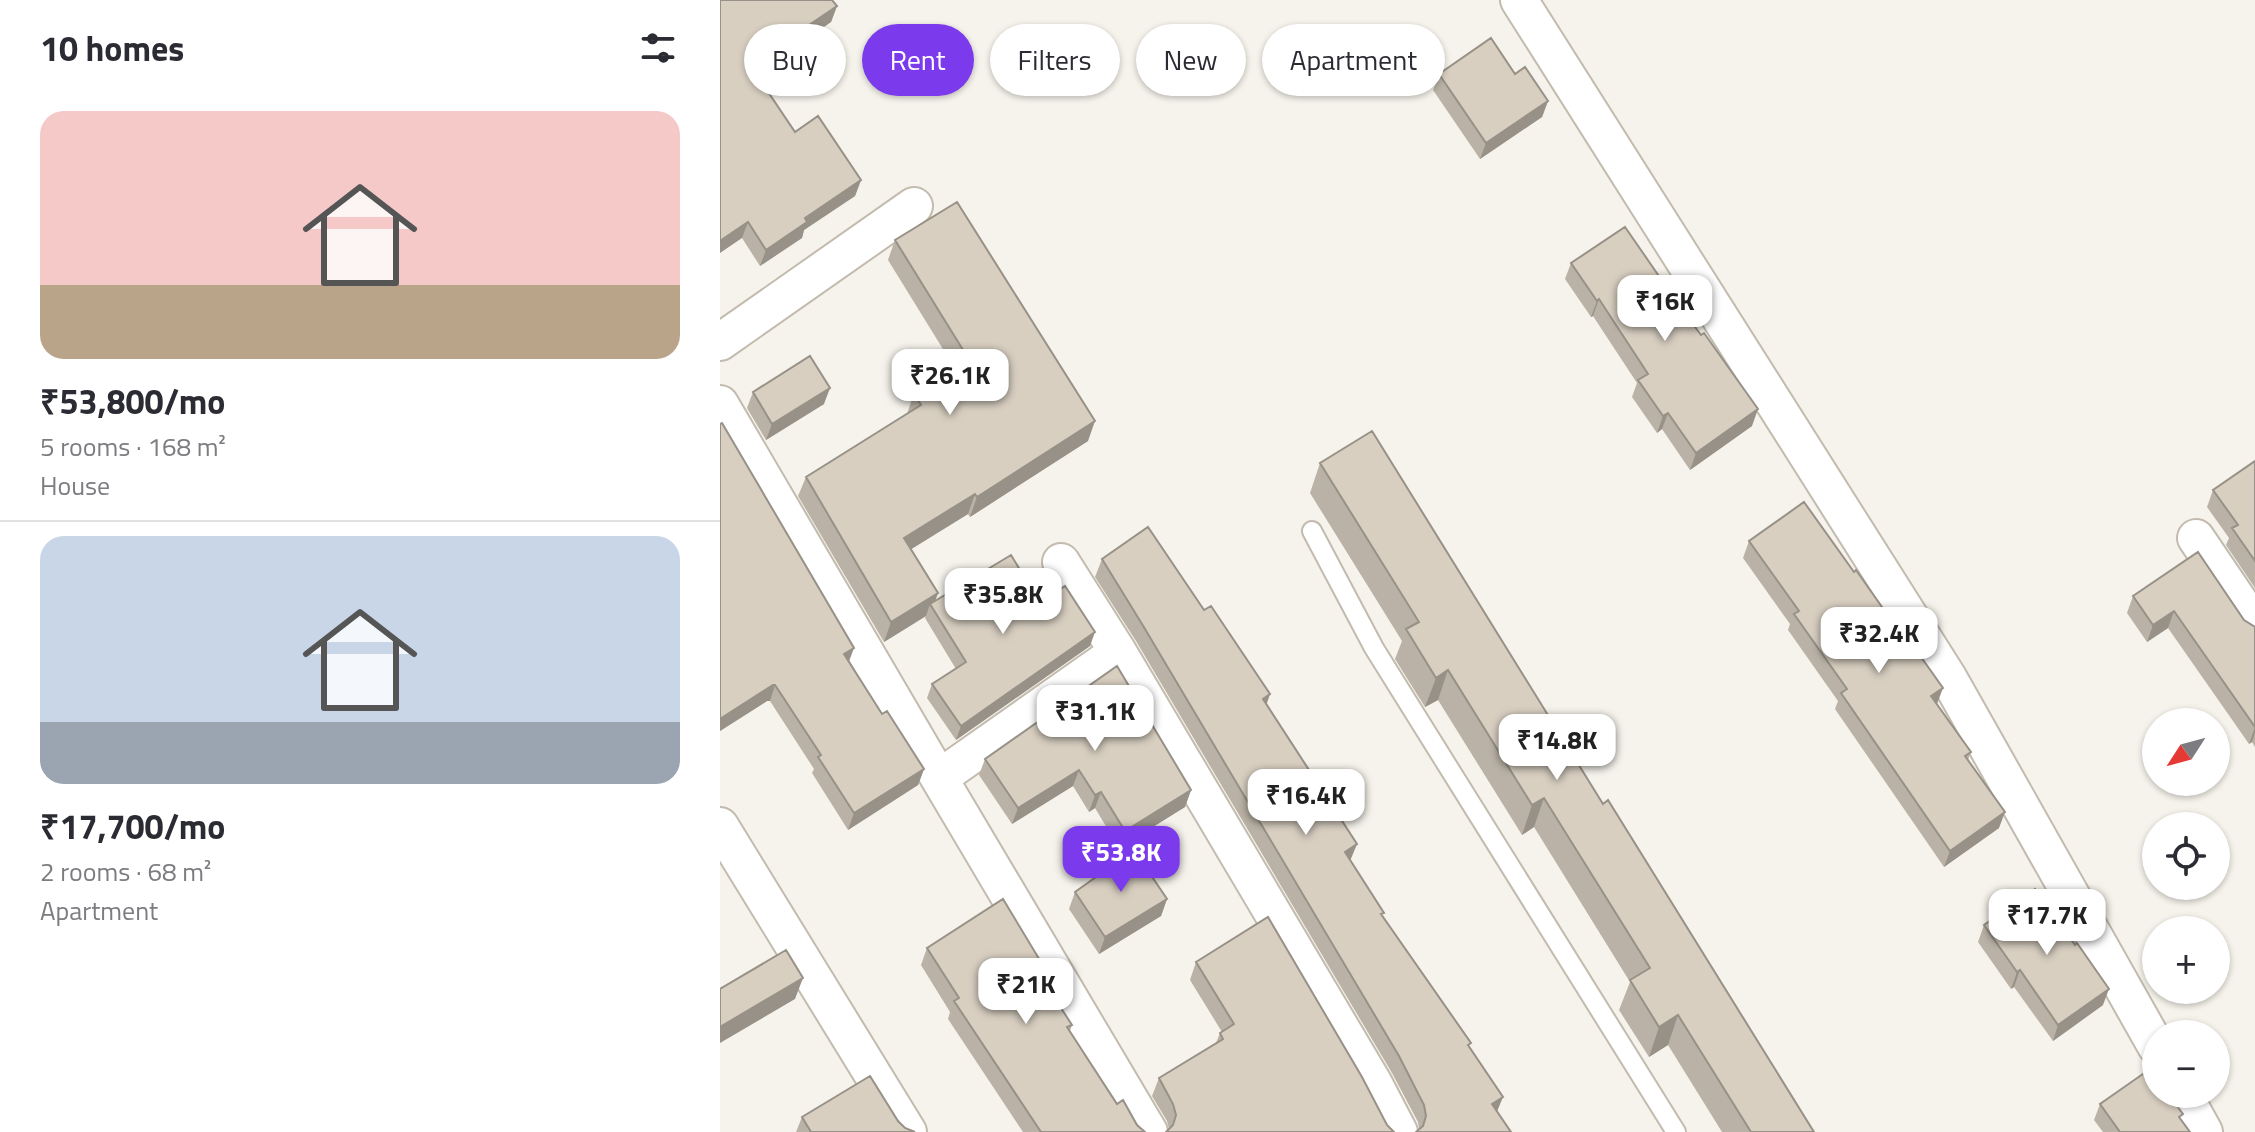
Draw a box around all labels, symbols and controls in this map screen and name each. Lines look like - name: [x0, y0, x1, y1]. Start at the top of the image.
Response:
- text: 10 homes: [40, 22, 184, 74]
- chip: Buy: [744, 24, 846, 96]
- chip: Rent: [862, 24, 974, 96]
- chip: Filters: [990, 24, 1120, 96]
- chip: New: [1136, 24, 1246, 96]
- chip: Apartment: [1262, 24, 1445, 96]
- icon: filters: [636, 26, 680, 70]
- icon: home: [288, 163, 432, 307]
- pin: ₹16K: [1618, 275, 1712, 343]
- text: ₹16K: [1635, 281, 1695, 320]
- pin: ₹26.1K: [885, 349, 1015, 417]
- text: ₹26.1K: [910, 355, 990, 394]
- text: ₹53,800/mo: [40, 375, 225, 427]
- text: 5 rooms · 168 m²: [40, 427, 226, 466]
- text: House: [40, 466, 110, 505]
- pin: ₹35.8K: [938, 568, 1068, 636]
- text: ₹35.8K: [963, 574, 1043, 613]
- icon: home: [288, 588, 432, 732]
- pin: ₹32.4K: [1814, 607, 1944, 675]
- text: ₹32.4K: [1839, 613, 1919, 652]
- pin: ₹31.1K: [1030, 685, 1160, 753]
- text: ₹31.1K: [1055, 691, 1135, 730]
- north arrow: [2142, 708, 2230, 796]
- map controls: [2142, 708, 2230, 1108]
- pin: ₹14.8K: [1492, 714, 1622, 782]
- text: ₹14.8K: [1517, 720, 1597, 759]
- pin: ₹16.4K: [1241, 769, 1371, 837]
- text: ₹16.4K: [1266, 775, 1346, 814]
- text: ₹17,700/mo: [40, 800, 225, 852]
- button: locate: [2142, 812, 2230, 900]
- pin: ₹53.8K: [1056, 826, 1186, 894]
- text: ₹53.8K: [1081, 832, 1161, 871]
- text: 2 rooms · 68 m²: [40, 852, 211, 891]
- pin: ₹17.7K: [1982, 889, 2112, 957]
- text: Apartment: [40, 891, 158, 930]
- text: ₹17.7K: [2007, 895, 2087, 934]
- button: +: [2142, 916, 2230, 1004]
- pin: ₹21K: [979, 958, 1073, 1026]
- text: ₹21K: [996, 964, 1056, 1003]
- button: −: [2142, 1020, 2230, 1108]

